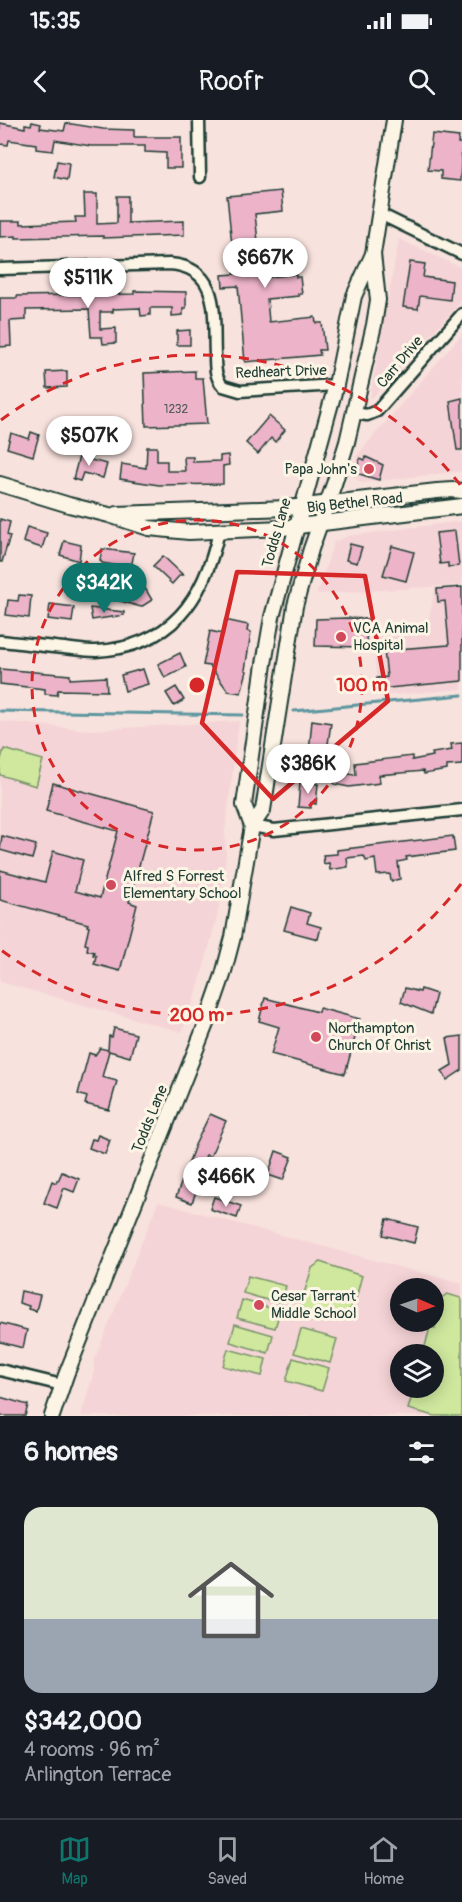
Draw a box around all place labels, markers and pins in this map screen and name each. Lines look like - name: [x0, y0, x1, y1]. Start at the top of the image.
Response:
- pin: $667K: [223, 238, 307, 289]
- pin: $511K: [46, 258, 130, 309]
- pin: $507K: [47, 416, 131, 467]
- place label: Papa John's: [285, 460, 357, 479]
- marker: Papa John's: [362, 462, 376, 476]
- pin: $342K: [62, 563, 146, 614]
- place label: VCA Animal Hospital: [353, 619, 429, 655]
- marker: VCA Animal Hospital: [334, 630, 348, 644]
- centre of rings: [187, 675, 207, 695]
- pin: $386K: [266, 744, 350, 795]
- place label: Alfred S Forrest Elementary School: [123, 867, 242, 903]
- marker: Alfred S Forrest Elementary School: [104, 878, 118, 892]
- place label: Northampton Church Of Christ: [328, 1019, 432, 1055]
- marker: Northampton Church Of Christ: [309, 1030, 323, 1044]
- pin: $466K: [184, 1157, 268, 1208]
- place label: Cesar Tarrant Middle School: [271, 1287, 357, 1323]
- marker: Cesar Tarrant Middle School: [252, 1298, 266, 1312]

